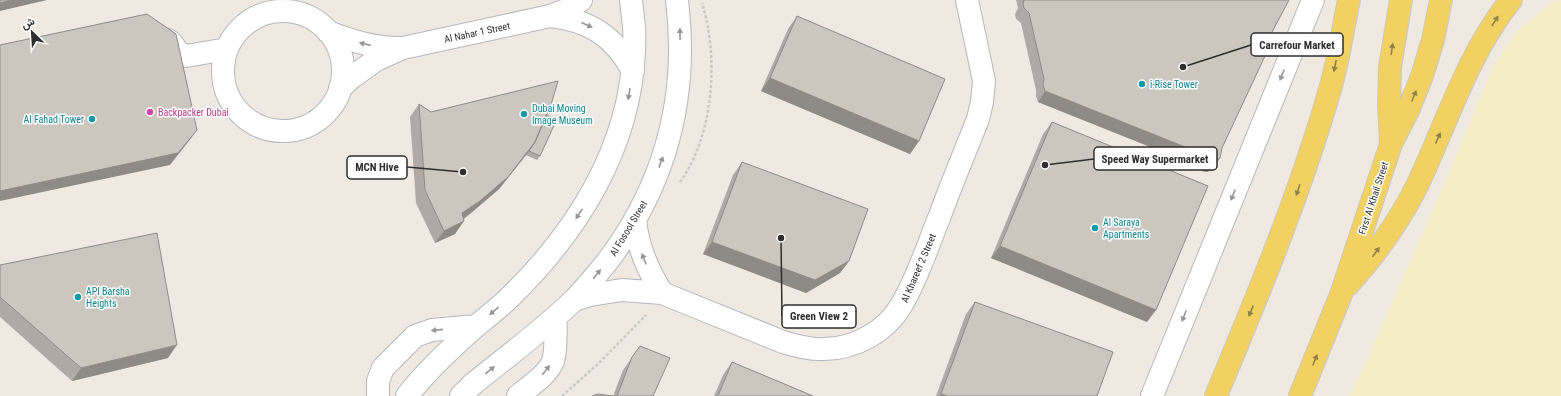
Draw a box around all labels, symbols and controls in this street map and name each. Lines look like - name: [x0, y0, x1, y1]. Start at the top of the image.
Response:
- north arrow: [12, 12, 52, 52]
- text: ش: [19, 15, 37, 32]
- one-way arrow: [1491, 16, 1499, 26]
- street label: Al Nahar 1 Street: [443, 20, 511, 45]
- one-way arrow: [582, 22, 593, 28]
- one-way arrow: [677, 27, 683, 40]
- callout: Carrefour Market: [1251, 33, 1343, 56]
- text: Carrefour Market: [1259, 39, 1335, 52]
- one-way arrow: [359, 41, 371, 47]
- one-way arrow: [1389, 43, 1395, 55]
- one-way arrow: [1332, 60, 1338, 72]
- one-way arrow: [1279, 70, 1285, 81]
- marker: i-Rise Tower: [1137, 79, 1147, 89]
- place label: i-Rise Tower: [1150, 79, 1198, 90]
- one-way arrow: [626, 88, 632, 101]
- one-way arrow: [1411, 90, 1417, 102]
- place label: Dubai Moving Image Museum: [532, 103, 593, 126]
- marker: Backpacker Dubai: [145, 107, 155, 117]
- place label: Backpacker Dubai: [158, 107, 229, 118]
- marker: Dubai Moving Image Museum: [519, 109, 529, 119]
- place label: Al Fahad Tower: [24, 114, 84, 125]
- marker: Al Fahad Tower: [87, 114, 97, 124]
- one-way arrow: [1435, 132, 1441, 143]
- callout: Speed Way Supermarket: [1094, 147, 1217, 170]
- text: Speed Way Supermarket: [1102, 153, 1209, 166]
- callout: MCN Hive: [347, 156, 407, 179]
- one-way arrow: [659, 156, 665, 168]
- street label: First Al Khail Street: [1357, 160, 1390, 236]
- text: MCN Hive: [355, 161, 399, 174]
- one-way arrow: [1294, 184, 1300, 196]
- one-way arrow: [1230, 190, 1236, 202]
- street label: Al Fosool Street: [608, 199, 649, 258]
- one-way arrow: [575, 208, 583, 219]
- place label: Al Saraya Apartments: [1103, 217, 1150, 240]
- marker: Al Saraya Apartments: [1090, 223, 1100, 233]
- street label: Al Khareef 2 Street: [899, 232, 938, 304]
- one-way arrow: [1372, 246, 1380, 257]
- one-way arrow: [641, 253, 647, 264]
- one-way arrow: [592, 269, 601, 279]
- place label: API Barsha Heights: [86, 286, 130, 309]
- marker: API Barsha Heights: [73, 292, 83, 302]
- callout: Green View 2: [782, 305, 856, 328]
- one-way arrow: [489, 306, 499, 315]
- one-way arrow: [1248, 306, 1254, 318]
- text: Green View 2: [790, 310, 848, 323]
- one-way arrow: [1181, 310, 1188, 322]
- one-way arrow: [431, 327, 443, 333]
- one-way arrow: [1313, 354, 1319, 366]
- one-way arrow: [542, 364, 551, 375]
- one-way arrow: [484, 366, 495, 374]

